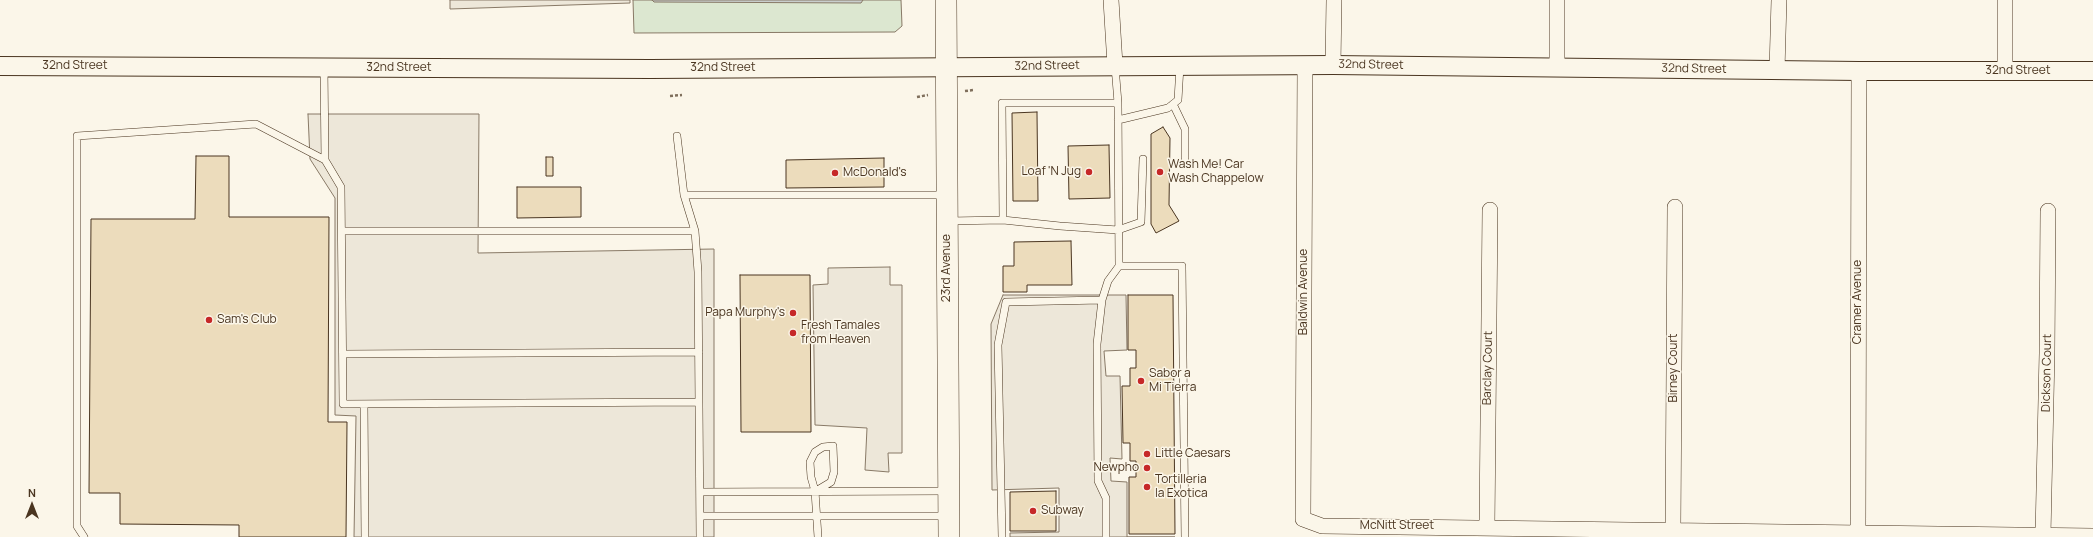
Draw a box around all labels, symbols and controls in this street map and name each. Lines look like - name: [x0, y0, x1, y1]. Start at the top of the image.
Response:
- street label: 32nd Street: [1338, 57, 1404, 73]
- street label: 32nd Street: [1014, 58, 1080, 74]
- street label: 32nd Street: [42, 59, 108, 73]
- street label: 32nd Street: [366, 61, 432, 75]
- street label: 32nd Street: [690, 61, 756, 75]
- street label: 32nd Street: [1661, 61, 1727, 77]
- street label: 32nd Street: [1985, 64, 2051, 78]
- place label: Wash Me! Car Wash Chappelow: [1168, 158, 1264, 186]
- place label: Loaf 'N Jug: [1021, 165, 1081, 179]
- place label: McDonald's: [843, 166, 906, 180]
- marker: Loaf 'N Jug: [1084, 167, 1094, 177]
- marker: Wash Me! Car Wash Chappelow: [1155, 167, 1165, 177]
- marker: McDonald's: [830, 168, 840, 178]
- street label: 23rd Avenue: [940, 234, 954, 302]
- street label: Baldwin Avenue: [1297, 249, 1311, 335]
- street label: Cramer Avenue: [1851, 260, 1865, 344]
- place label: Papa Murphy's: [705, 306, 785, 320]
- marker: Papa Murphy's: [788, 308, 798, 318]
- place label: Sam's Club: [217, 313, 277, 327]
- marker: Sam's Club: [204, 315, 214, 325]
- place label: Fresh Tamales from Heaven: [801, 319, 880, 347]
- marker: Fresh Tamales from Heaven: [788, 328, 798, 338]
- street label: Barclay Court: [1480, 331, 1496, 405]
- street label: Birney Court: [1667, 333, 1681, 403]
- street label: Dickson Court: [2039, 334, 2055, 412]
- place label: Sabor a Mi Tierra: [1149, 367, 1196, 395]
- marker: Sabor a Mi Tierra: [1136, 376, 1146, 386]
- place label: Little Caesars: [1155, 447, 1231, 461]
- marker: Little Caesars: [1142, 449, 1152, 459]
- place label: Newpho: [1093, 461, 1139, 475]
- marker: Newpho: [1142, 463, 1152, 473]
- place label: Tortilleria la Exotica: [1155, 473, 1208, 501]
- marker: Tortilleria la Exotica: [1142, 482, 1152, 492]
- north arrow: [12, 485, 52, 525]
- text: N: [28, 485, 36, 500]
- place label: Subway: [1041, 504, 1084, 518]
- marker: Subway: [1028, 506, 1038, 516]
- street label: McNitt Street: [1360, 519, 1434, 533]

